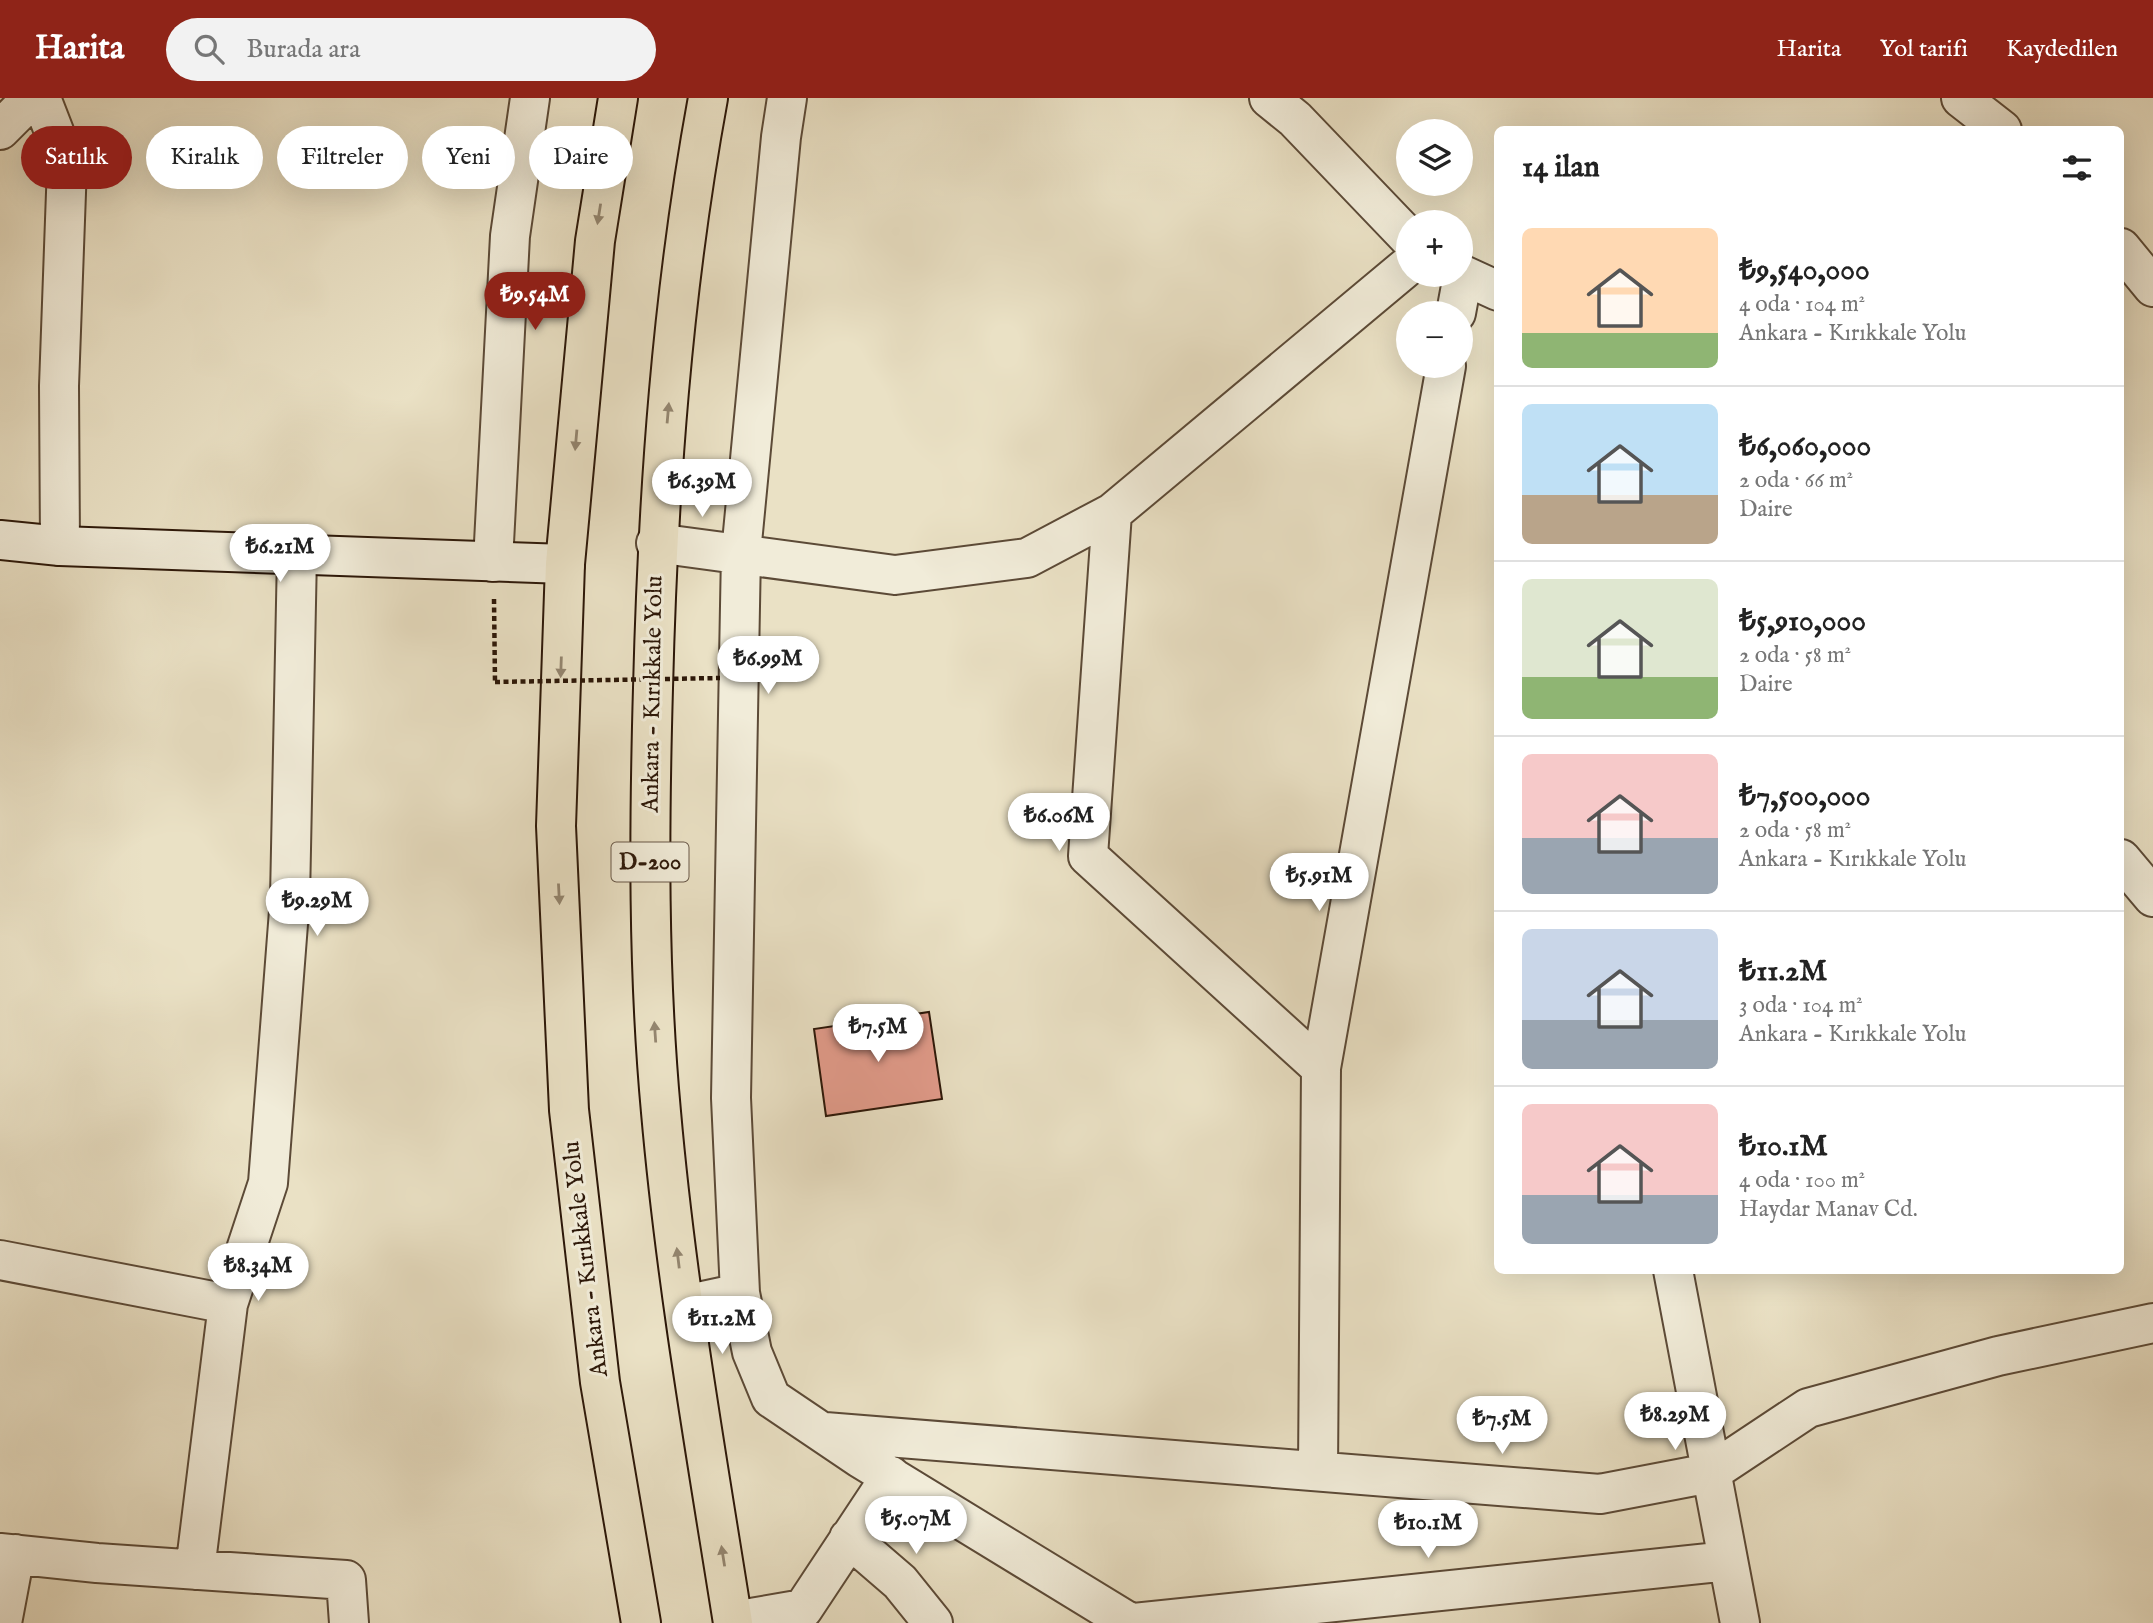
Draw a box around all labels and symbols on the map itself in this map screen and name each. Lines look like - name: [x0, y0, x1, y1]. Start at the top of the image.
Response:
- one-way arrow: [594, 203, 605, 225]
- pin: ₺9.54M: [478, 272, 592, 332]
- one-way arrow: [662, 402, 673, 424]
- one-way arrow: [571, 429, 582, 451]
- pin: ₺6.39M: [645, 460, 759, 519]
- pin: ₺6.21M: [223, 524, 337, 584]
- street label: Ankara - Kırıkkale Yolu: [635, 575, 671, 814]
- pin: ₺6.99M: [711, 636, 825, 696]
- one-way arrow: [556, 656, 567, 678]
- pin: ₺6.06M: [1002, 794, 1116, 853]
- road number: D-200: [612, 842, 688, 882]
- pin: ₺5.91M: [1262, 854, 1376, 913]
- pin: ₺9.29M: [260, 878, 374, 938]
- one-way arrow: [554, 884, 565, 906]
- pin: ₺7.5M: [829, 1004, 927, 1064]
- one-way arrow: [650, 1020, 661, 1042]
- street label: Ankara - Kırıkkale Yolu: [556, 1139, 616, 1380]
- pin: ₺8.34M: [201, 1244, 315, 1303]
- one-way arrow: [673, 1247, 684, 1269]
- pin: ₺11.2M: [665, 1296, 779, 1356]
- pin: ₺8.29M: [1618, 1392, 1732, 1452]
- pin: ₺7.5M: [1453, 1396, 1551, 1456]
- pin: ₺5.07M: [859, 1496, 973, 1556]
- pin: ₺10.1M: [1371, 1500, 1485, 1560]
- one-way arrow: [717, 1544, 728, 1566]

